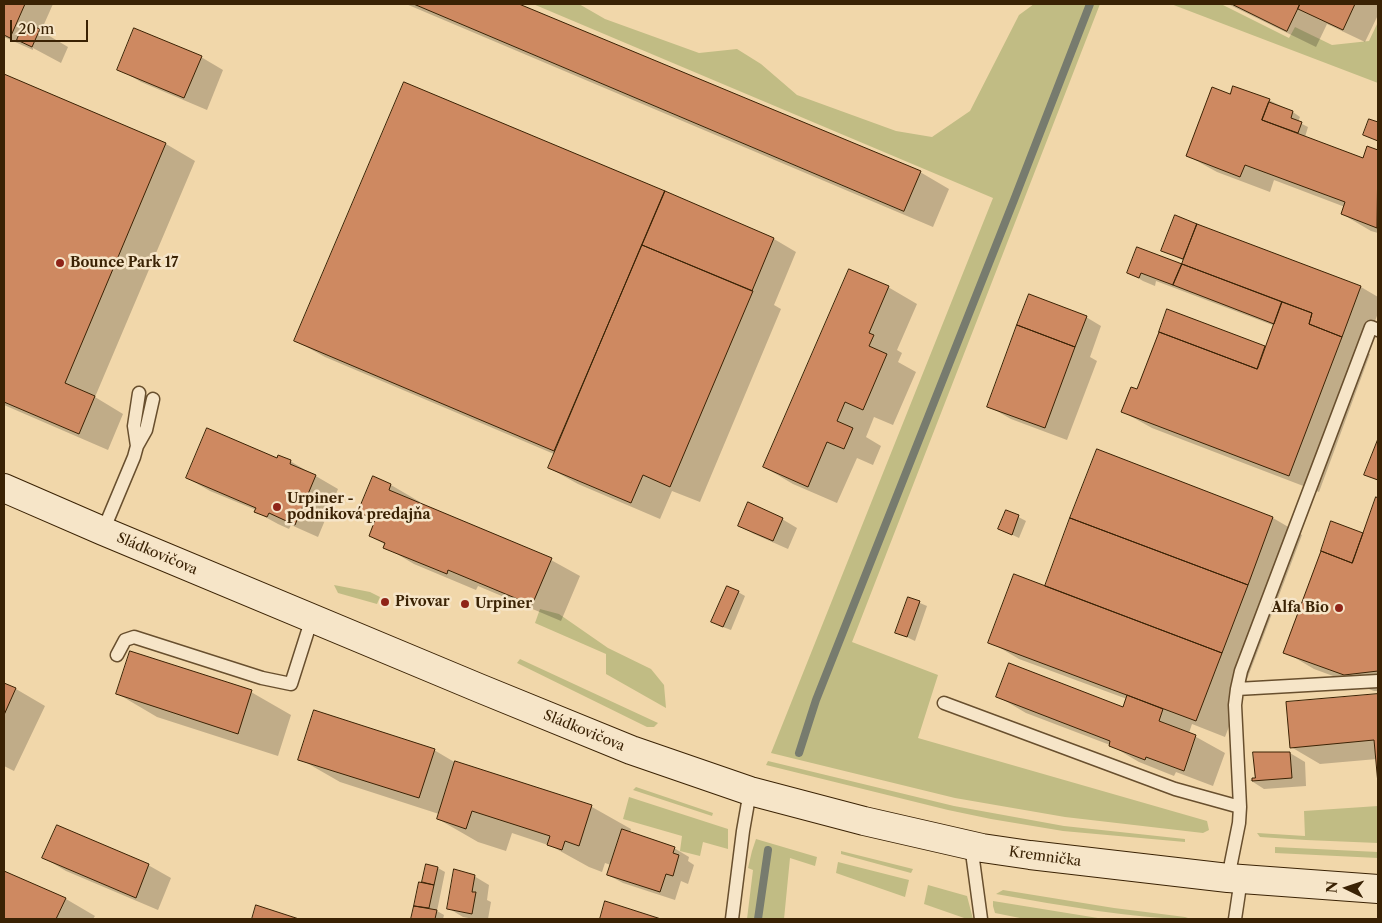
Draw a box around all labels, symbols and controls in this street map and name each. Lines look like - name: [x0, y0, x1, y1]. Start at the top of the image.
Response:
- scale bar: [12, 10, 90, 42]
- text: 20 m: [18, 19, 54, 38]
- place label: Bounce Park 17: [70, 255, 178, 271]
- marker: Bounce Park 17: [54, 257, 66, 269]
- place label: Urpiner - podniková predajňa: [287, 491, 431, 524]
- marker: Urpiner - podniková predajňa: [271, 501, 283, 513]
- street label: Sládkovičova: [114, 529, 200, 579]
- place label: Pivovar: [395, 594, 450, 610]
- marker: Pivovar: [379, 596, 391, 608]
- place label: Urpiner: [475, 596, 532, 612]
- marker: Urpiner: [459, 598, 471, 610]
- place label: Alfa Bio: [1271, 600, 1329, 616]
- marker: Alfa Bio: [1333, 602, 1345, 614]
- street label: Sládkovičova: [541, 707, 627, 755]
- street label: Kremnička: [1008, 844, 1082, 870]
- north arrow: [1322, 863, 1372, 913]
- text: N: [1323, 880, 1341, 894]

